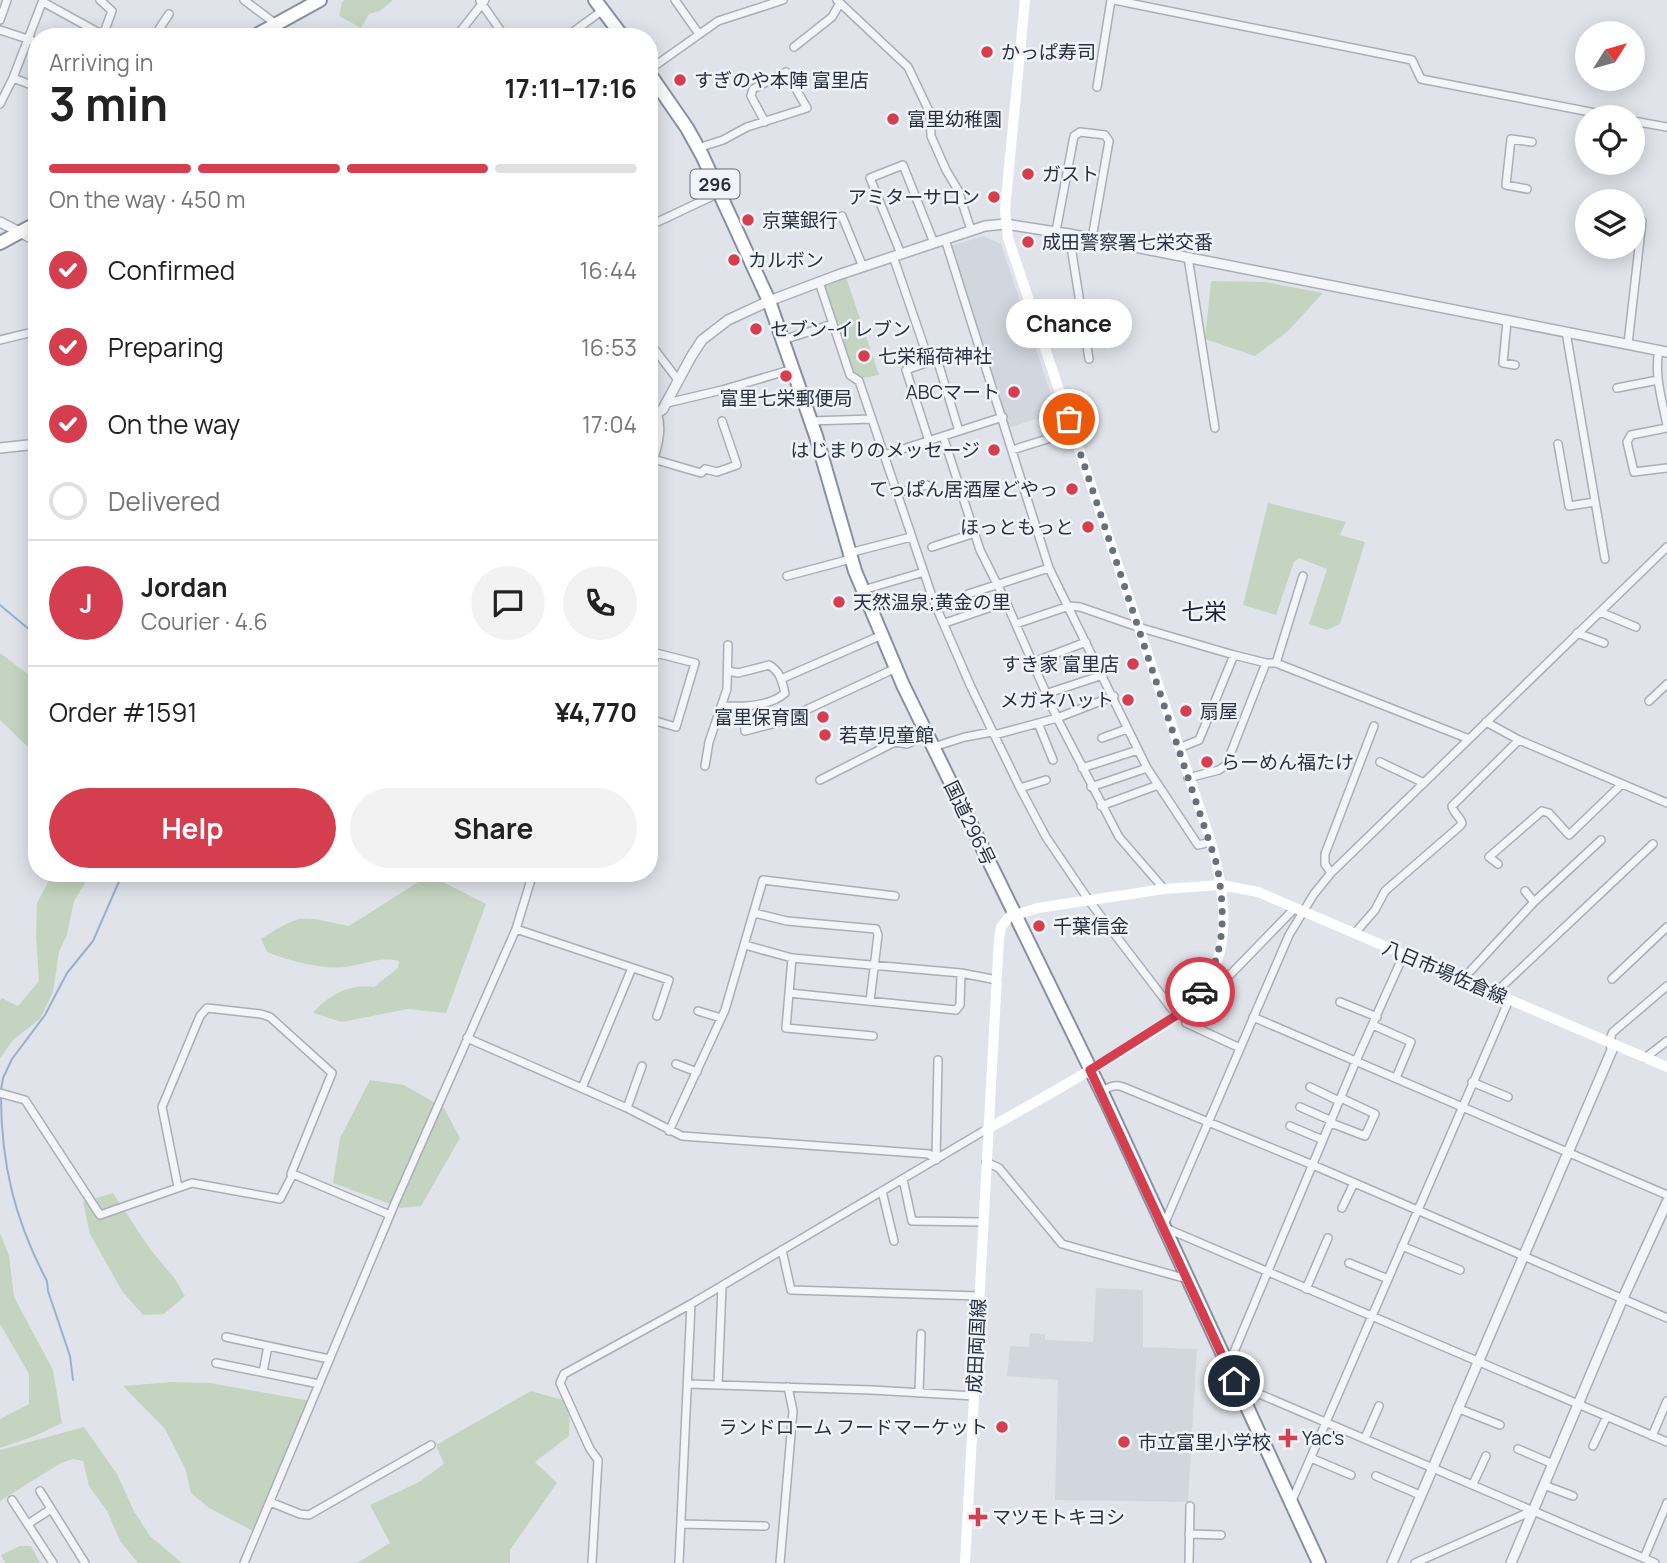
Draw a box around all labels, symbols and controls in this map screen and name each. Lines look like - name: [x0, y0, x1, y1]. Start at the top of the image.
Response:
- north arrow: [1575, 21, 1645, 91]
- map controls: [1575, 21, 1645, 259]
- place label: かっぱ寿司: [1001, 39, 1096, 65]
- marker: かっぱ寿司: [979, 44, 995, 60]
- text: Arriving in: [49, 46, 154, 78]
- place label: すぎのや本陣 富里店: [694, 67, 869, 93]
- text: 17:11–17:16: [504, 70, 637, 106]
- text: 3 min: [49, 72, 168, 135]
- marker: すぎのや本陣 富里店: [672, 72, 688, 88]
- button: locate: [1575, 105, 1645, 175]
- place label: 富里幼稚園: [907, 106, 1002, 132]
- marker: 富里幼稚園: [885, 111, 901, 127]
- place label: ガスト: [1042, 161, 1099, 187]
- marker: ガスト: [1020, 166, 1036, 182]
- road number: 296: [690, 169, 740, 198]
- text: On the way · 450 m: [49, 183, 245, 215]
- place label: アミターサロン: [848, 184, 980, 210]
- marker: アミターサロン: [986, 189, 1002, 205]
- button: layers: [1575, 189, 1645, 259]
- place label: 京葉銀行: [762, 207, 838, 233]
- marker: 京葉銀行: [740, 212, 756, 228]
- place label: 成田警察署七栄交番: [1042, 229, 1213, 255]
- marker: 成田警察署七栄交番: [1020, 234, 1036, 250]
- place label: カルボン: [748, 247, 824, 273]
- icon: check: [49, 251, 87, 289]
- text: Confirmed: [108, 252, 235, 288]
- marker: カルボン: [726, 252, 742, 268]
- text: 16:44: [580, 254, 637, 286]
- callout: Chance: [1006, 300, 1132, 349]
- text: Chance: [1026, 307, 1112, 339]
- place label: セブン-イレブン: [770, 316, 911, 342]
- marker: セブン-イレブン: [748, 321, 764, 337]
- icon: check: [49, 328, 87, 366]
- text: Preparing: [108, 329, 224, 365]
- text: 16:53: [581, 331, 637, 363]
- place label: 七栄稲荷神社: [878, 343, 992, 369]
- marker: 七栄稲荷神社: [856, 348, 872, 364]
- marker: 富里七栄郵便局: [778, 368, 794, 384]
- place label: ABCマート: [906, 379, 1000, 405]
- marker: ABCマート: [1006, 384, 1022, 400]
- place label: 富里七栄郵便局: [719, 385, 853, 411]
- pin: [1039, 389, 1099, 449]
- icon: bag: [1050, 400, 1088, 438]
- icon: check: [49, 405, 87, 443]
- text: On the way: [108, 406, 240, 442]
- text: 17:04: [582, 408, 637, 440]
- place label: はじまりのメッセージ: [790, 437, 980, 463]
- marker: はじまりのメッセージ: [986, 442, 1002, 458]
- place label: てっぱん居酒屋どやっ: [869, 476, 1058, 502]
- marker: てっぱん居酒屋どやっ: [1064, 481, 1080, 497]
- text: Delivered: [108, 483, 220, 519]
- place label: ほっともっと: [960, 514, 1074, 540]
- marker: ほっともっと: [1080, 519, 1096, 535]
- button: chat: [471, 566, 545, 640]
- button: phone: [563, 566, 637, 640]
- text: Jordan: [141, 569, 227, 605]
- text: J: [79, 585, 93, 621]
- place label: 天然温泉;黄金の里: [853, 589, 1011, 615]
- marker: 天然温泉;黄金の里: [831, 594, 847, 610]
- district label: 七栄: [1181, 595, 1227, 627]
- text: Courier · 4.6: [141, 605, 268, 637]
- place label: すき家 富里店: [1001, 651, 1119, 677]
- marker: すき家 富里店: [1125, 656, 1141, 672]
- place label: メガネハット: [1000, 687, 1114, 713]
- marker: メガネハット: [1120, 692, 1136, 708]
- text: Order #1591: [49, 694, 197, 730]
- text: ¥4,770: [555, 694, 637, 730]
- place label: 扇屋: [1200, 698, 1238, 724]
- marker: 扇屋: [1178, 703, 1194, 719]
- place label: 富里保育園: [714, 704, 809, 730]
- marker: 富里保育園: [815, 709, 831, 725]
- place label: 若草児童館: [839, 722, 934, 748]
- marker: 若草児童館: [817, 727, 833, 743]
- place label: らーめん福たけ: [1221, 749, 1354, 775]
- marker: らーめん福たけ: [1199, 754, 1215, 770]
- street label: 国道296号: [938, 776, 1002, 870]
- button: Help: [49, 788, 336, 868]
- button: Share: [350, 788, 637, 868]
- place label: 千葉信金: [1053, 913, 1129, 939]
- marker: 千葉信金: [1031, 918, 1047, 934]
- street label: 八日市場佐倉線: [1379, 934, 1511, 1010]
- courier: [1165, 957, 1235, 1027]
- icon: car: [1181, 973, 1219, 1011]
- street label: 成田両国線: [961, 1298, 991, 1394]
- pin: [1204, 1351, 1264, 1411]
- icon: home: [1215, 1362, 1253, 1400]
- place label: ランドローム フードマーケット: [719, 1414, 988, 1440]
- marker: ランドローム フードマーケット: [994, 1419, 1010, 1435]
- place label: Yac's: [1302, 1425, 1344, 1451]
- place label: 市立富里小学校: [1138, 1429, 1271, 1455]
- marker: Yac's: [1280, 1430, 1296, 1446]
- marker: 市立富里小学校: [1116, 1434, 1132, 1450]
- place label: マツモトキヨシ: [992, 1504, 1125, 1530]
- marker: マツモトキヨシ: [970, 1509, 986, 1525]

